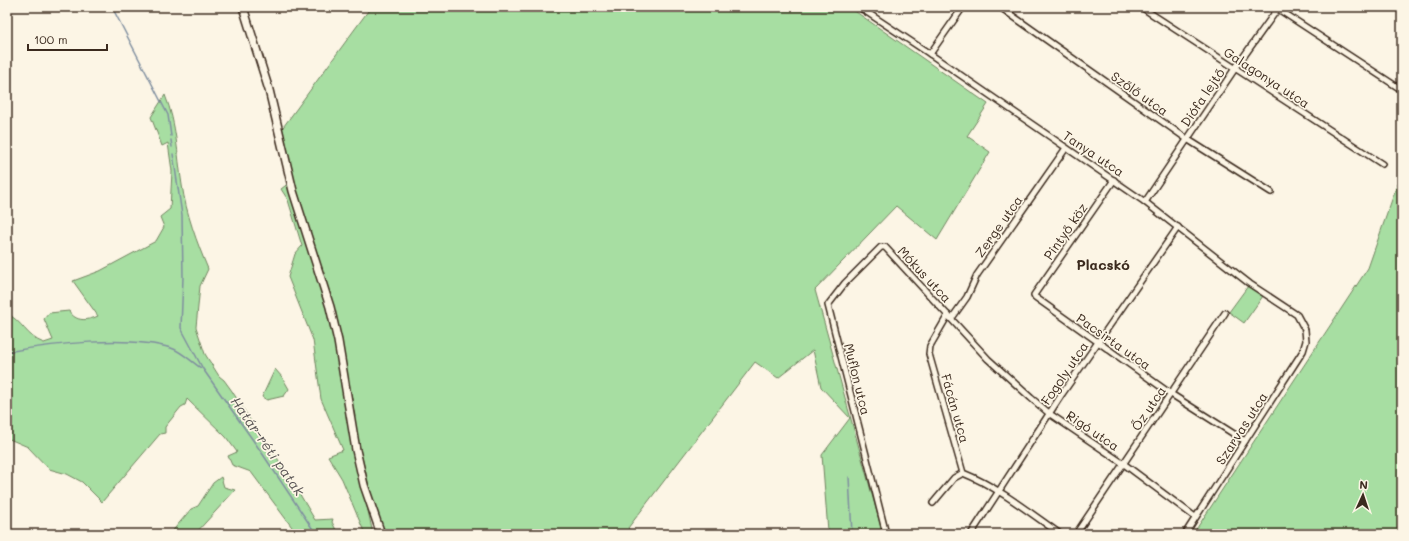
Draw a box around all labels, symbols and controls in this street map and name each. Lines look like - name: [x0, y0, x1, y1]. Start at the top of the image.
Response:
- scale bar: [28, 26, 107, 52]
- text: 100 m: [34, 31, 68, 47]
- street label: Galagonya utca: [1221, 43, 1313, 111]
- street label: Diófa lejtő: [1176, 64, 1228, 130]
- street label: Szőlő utca: [1108, 67, 1172, 119]
- street label: Tanya utca: [1060, 126, 1128, 180]
- street label: Zerge utca: [970, 192, 1026, 260]
- street label: Pintyő köz: [1039, 199, 1091, 263]
- street label: Mókus utca: [895, 242, 955, 306]
- district label: Placskó: [1076, 255, 1130, 274]
- street label: Pacsirta utca: [1073, 309, 1155, 373]
- street label: Fogoly utca: [1037, 338, 1091, 408]
- street label: Muflon utca: [841, 341, 875, 417]
- street label: Fácán utca: [938, 372, 974, 444]
- street label: Őz utca: [1127, 382, 1169, 434]
- street label: Szarvas utca: [1211, 388, 1271, 468]
- water label: Határ-réti patak: [227, 393, 310, 500]
- street label: Rigó utca: [1063, 406, 1123, 454]
- north arrow: [1343, 475, 1383, 515]
- text: N: [1359, 477, 1368, 492]

